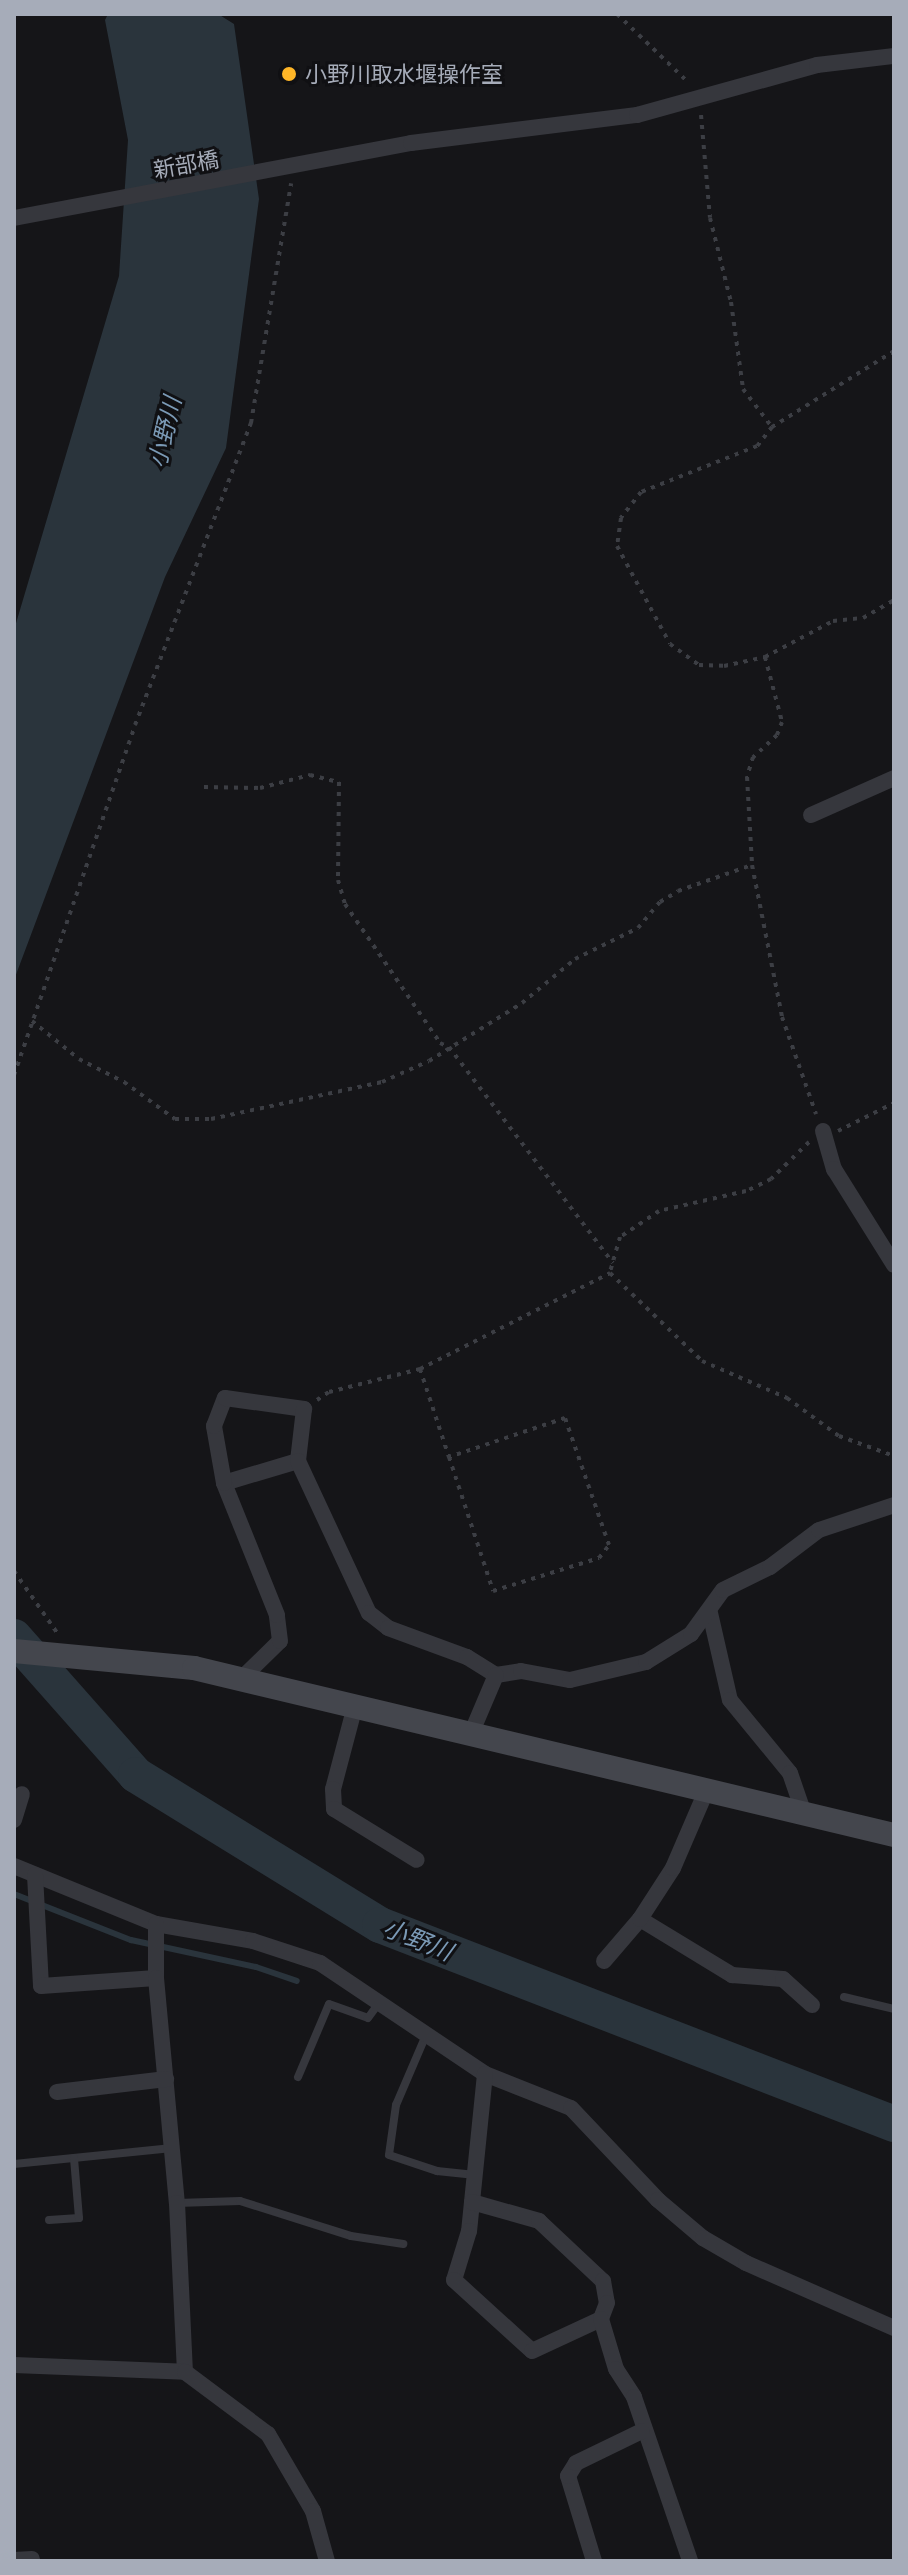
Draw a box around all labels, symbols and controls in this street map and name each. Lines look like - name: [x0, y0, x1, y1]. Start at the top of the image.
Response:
- place label: 小野川取水堰操作室: [305, 61, 503, 87]
- marker: 小野川取水堰操作室: [280, 65, 298, 83]
- street label: 新部橋: [151, 145, 221, 183]
- water label: 小野川: [142, 394, 186, 470]
- water label: 小野川: [379, 1912, 457, 1966]

